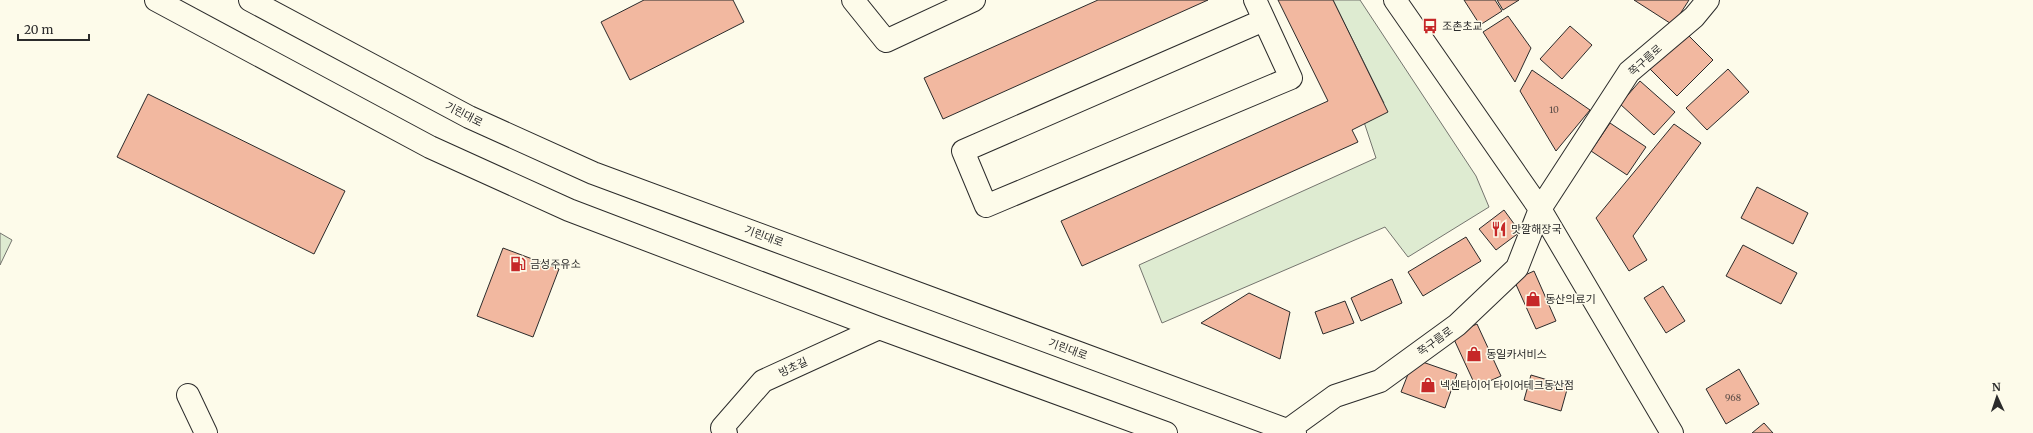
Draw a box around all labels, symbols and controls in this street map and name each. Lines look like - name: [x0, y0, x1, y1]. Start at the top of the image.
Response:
- scale bar: [18, 16, 89, 42]
- bus stop icon: 조촌초교: [1421, 17, 1439, 35]
- place label: 조촌초교: [1442, 19, 1482, 33]
- text: 20 m: [24, 22, 53, 37]
- street label: 쪽구름로: [1625, 41, 1665, 79]
- street label: 기린대로: [443, 99, 485, 129]
- house number: 10: [1549, 104, 1559, 115]
- restaurant icon: 맛깔해장국: [1490, 220, 1508, 238]
- street label: 기린대로: [743, 222, 785, 250]
- place label: 맛깔해장국: [1511, 222, 1562, 236]
- fuel station icon: 금성주유소: [509, 255, 527, 273]
- place label: 금성주유소: [530, 257, 581, 271]
- shop icon: 동산의료기: [1524, 290, 1542, 308]
- place label: 동산의료기: [1545, 292, 1596, 306]
- street label: 쪽구름로: [1415, 323, 1455, 359]
- street label: 기린대로: [1047, 335, 1089, 363]
- shop icon: 동일카서비스: [1465, 345, 1483, 363]
- place label: 동일카서비스: [1486, 347, 1547, 361]
- street label: 방초길: [776, 354, 810, 380]
- shop icon: 넥센타이어 타이어테크동산점: [1419, 376, 1437, 394]
- north arrow: [1977, 377, 2017, 417]
- place label: 넥센타이어 타이어테크동산점: [1440, 378, 1574, 392]
- text: N: [1992, 380, 2001, 394]
- house number: 968: [1725, 392, 1741, 403]

